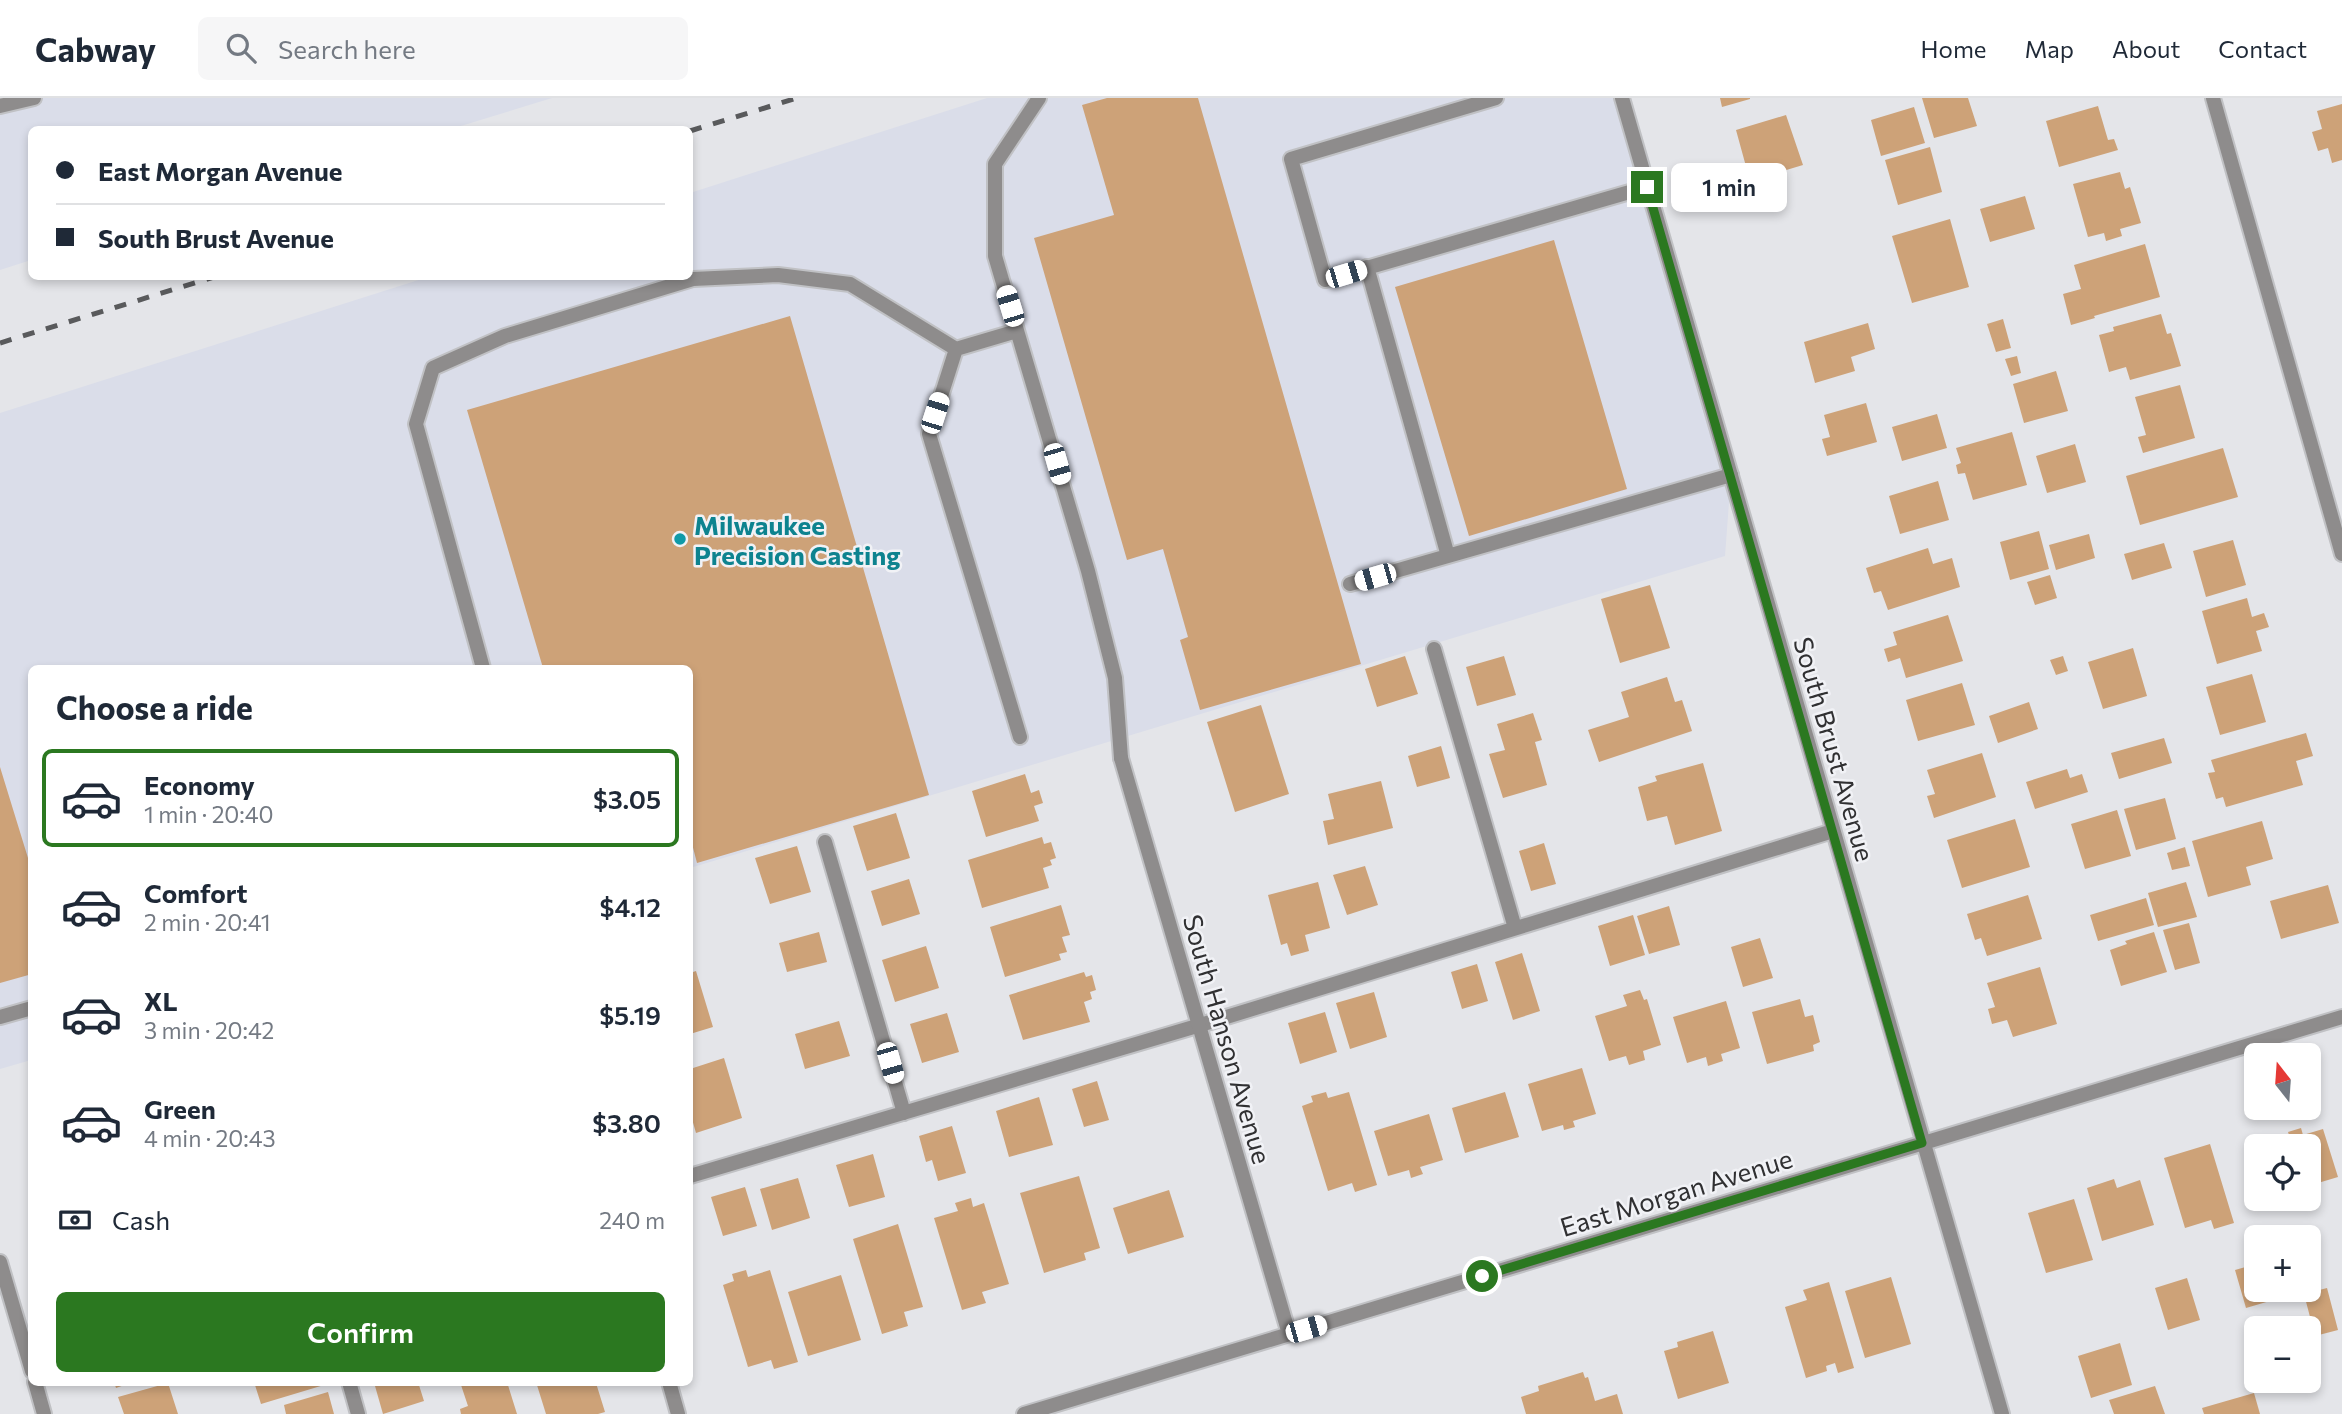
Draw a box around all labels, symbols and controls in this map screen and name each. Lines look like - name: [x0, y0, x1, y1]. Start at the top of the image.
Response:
- search box: [198, 17, 688, 80]
- text: Cabway: [35, 28, 156, 69]
- icon: search: [222, 29, 260, 67]
- text: Search here: [278, 33, 416, 64]
- text: Home: [1921, 34, 1987, 63]
- text: Map: [2025, 34, 2074, 63]
- text: About: [2112, 34, 2180, 63]
- text: Contact: [2218, 34, 2307, 63]
- text: East Morgan Avenue: [98, 155, 342, 186]
- callout: 1 min: [1672, 162, 1787, 212]
- route end: [1631, 171, 1663, 203]
- text: 1 min: [1702, 173, 1756, 201]
- text: South Brust Avenue: [98, 222, 334, 253]
- car: [1323, 258, 1370, 290]
- car: [994, 283, 1027, 329]
- car: [919, 390, 952, 436]
- car: [1042, 441, 1073, 487]
- place label: Milwaukee Precision Casting: [694, 509, 901, 570]
- marker: Milwaukee Precision Casting: [672, 531, 688, 547]
- car: [1352, 561, 1399, 593]
- street label: South Brust Avenue: [1788, 633, 1882, 865]
- text: Choose a ride: [56, 687, 253, 727]
- icon: car: [60, 767, 123, 830]
- text: Economy: [144, 769, 255, 800]
- text: $3.05: [593, 783, 661, 814]
- text: 1 min · 20:40: [144, 800, 274, 828]
- icon: car: [60, 875, 123, 938]
- text: Comfort: [144, 877, 247, 908]
- text: $4.12: [600, 891, 661, 922]
- text: 2 min · 20:41: [144, 908, 271, 936]
- street label: South Hanson Avenue: [1178, 911, 1278, 1167]
- icon: car: [60, 983, 123, 1046]
- text: XL: [144, 985, 178, 1016]
- text: $5.19: [599, 999, 661, 1030]
- text: 3 min · 20:42: [144, 1016, 274, 1044]
- car: [875, 1040, 906, 1086]
- north arrow: [2244, 1043, 2320, 1120]
- map controls: [2244, 1043, 2321, 1393]
- icon: car: [60, 1091, 123, 1154]
- text: Green: [144, 1093, 216, 1124]
- text: $3.80: [592, 1107, 661, 1138]
- text: 4 min · 20:43: [144, 1124, 276, 1152]
- button: locate: [2244, 1134, 2321, 1211]
- street label: East Morgan Avenue: [1556, 1142, 1796, 1242]
- icon: cash: [56, 1201, 94, 1239]
- text: Cash: [112, 1204, 170, 1235]
- text: 240 m: [599, 1206, 665, 1234]
- button: +: [2244, 1225, 2321, 1302]
- route start: [1466, 1260, 1498, 1292]
- button: Confirm: [56, 1292, 665, 1372]
- car: [1283, 1313, 1330, 1345]
- button: −: [2244, 1316, 2321, 1393]

